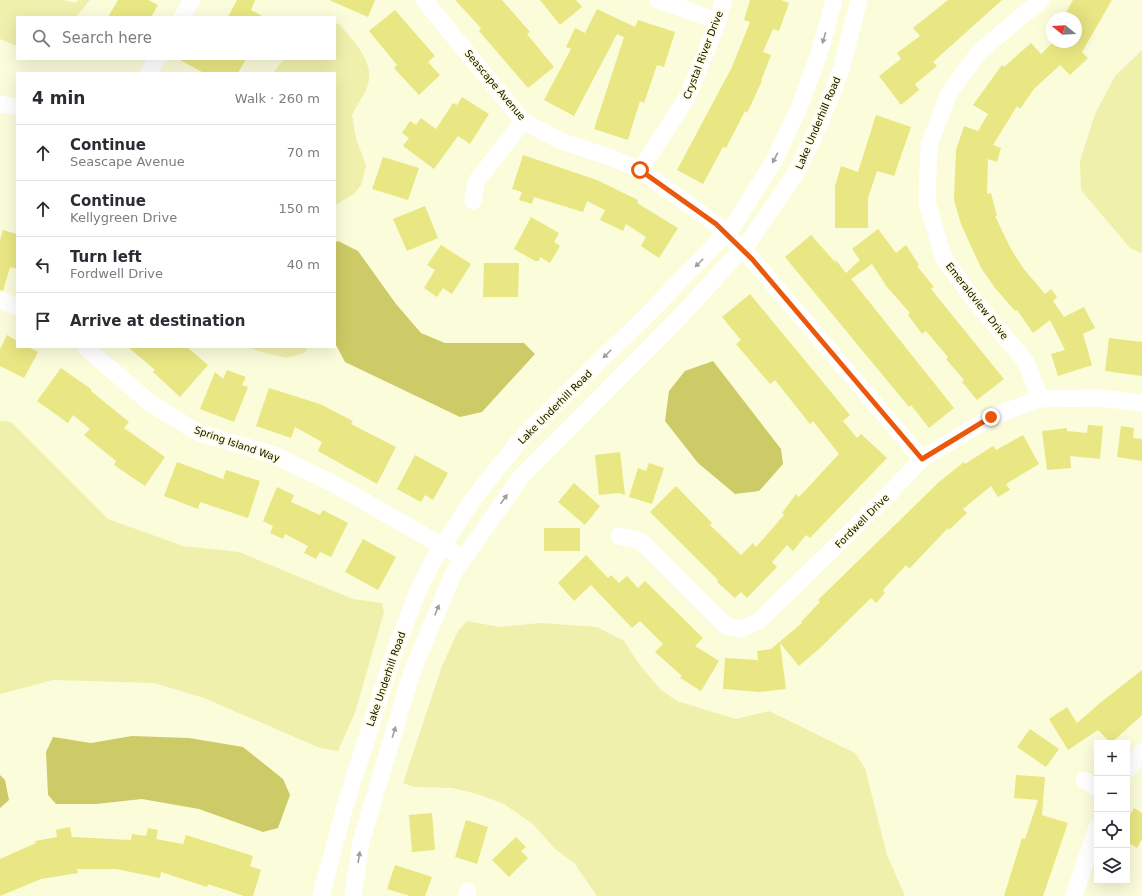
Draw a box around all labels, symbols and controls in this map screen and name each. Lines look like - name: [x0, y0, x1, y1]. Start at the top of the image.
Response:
- street label: Crystal River Drive: [681, 9, 725, 101]
- north arrow: [1046, 12, 1082, 48]
- search box: [16, 16, 336, 60]
- icon: search: [30, 27, 52, 49]
- text: Search here: [62, 29, 152, 47]
- one-way arrow: [821, 32, 827, 44]
- street label: Seascape Avenue: [462, 48, 528, 122]
- street label: Lake Underhill Road: [793, 75, 843, 171]
- text: 4 min: [32, 88, 85, 108]
- text: Walk · 260 m: [235, 91, 320, 106]
- text: Continue: [70, 136, 146, 154]
- icon: ahead: [32, 142, 54, 164]
- text: 70 m: [287, 145, 320, 160]
- one-way arrow: [772, 152, 778, 163]
- text: Seascape Avenue: [70, 154, 185, 169]
- route start: [631, 161, 649, 179]
- text: Continue: [70, 192, 146, 210]
- icon: ahead: [32, 198, 54, 220]
- text: 150 m: [278, 201, 320, 216]
- text: Kellygreen Drive: [70, 210, 177, 225]
- text: Turn left: [70, 248, 142, 266]
- icon: left: [32, 254, 54, 276]
- text: 40 m: [287, 257, 320, 272]
- one-way arrow: [694, 258, 704, 267]
- street label: Emeraldview Drive: [944, 260, 1010, 342]
- text: Fordwell Drive: [70, 266, 163, 281]
- icon: arrive: [32, 310, 54, 332]
- text: Arrive at destination: [70, 312, 245, 330]
- one-way arrow: [602, 349, 612, 359]
- street label: Lake Underhill Road: [516, 368, 594, 446]
- route end: [982, 408, 1000, 426]
- street label: Spring Island Way: [193, 424, 281, 464]
- street label: Fordwell Drive: [833, 492, 891, 550]
- one-way arrow: [500, 494, 508, 505]
- one-way arrow: [434, 604, 441, 616]
- street label: Lake Underhill Road: [365, 630, 407, 728]
- one-way arrow: [391, 726, 397, 738]
- map controls: [1094, 740, 1130, 884]
- button: +: [1094, 740, 1130, 776]
- button: −: [1094, 776, 1130, 812]
- button: locate: [1094, 812, 1130, 848]
- button: layers: [1094, 848, 1130, 884]
- one-way arrow: [356, 851, 362, 864]

